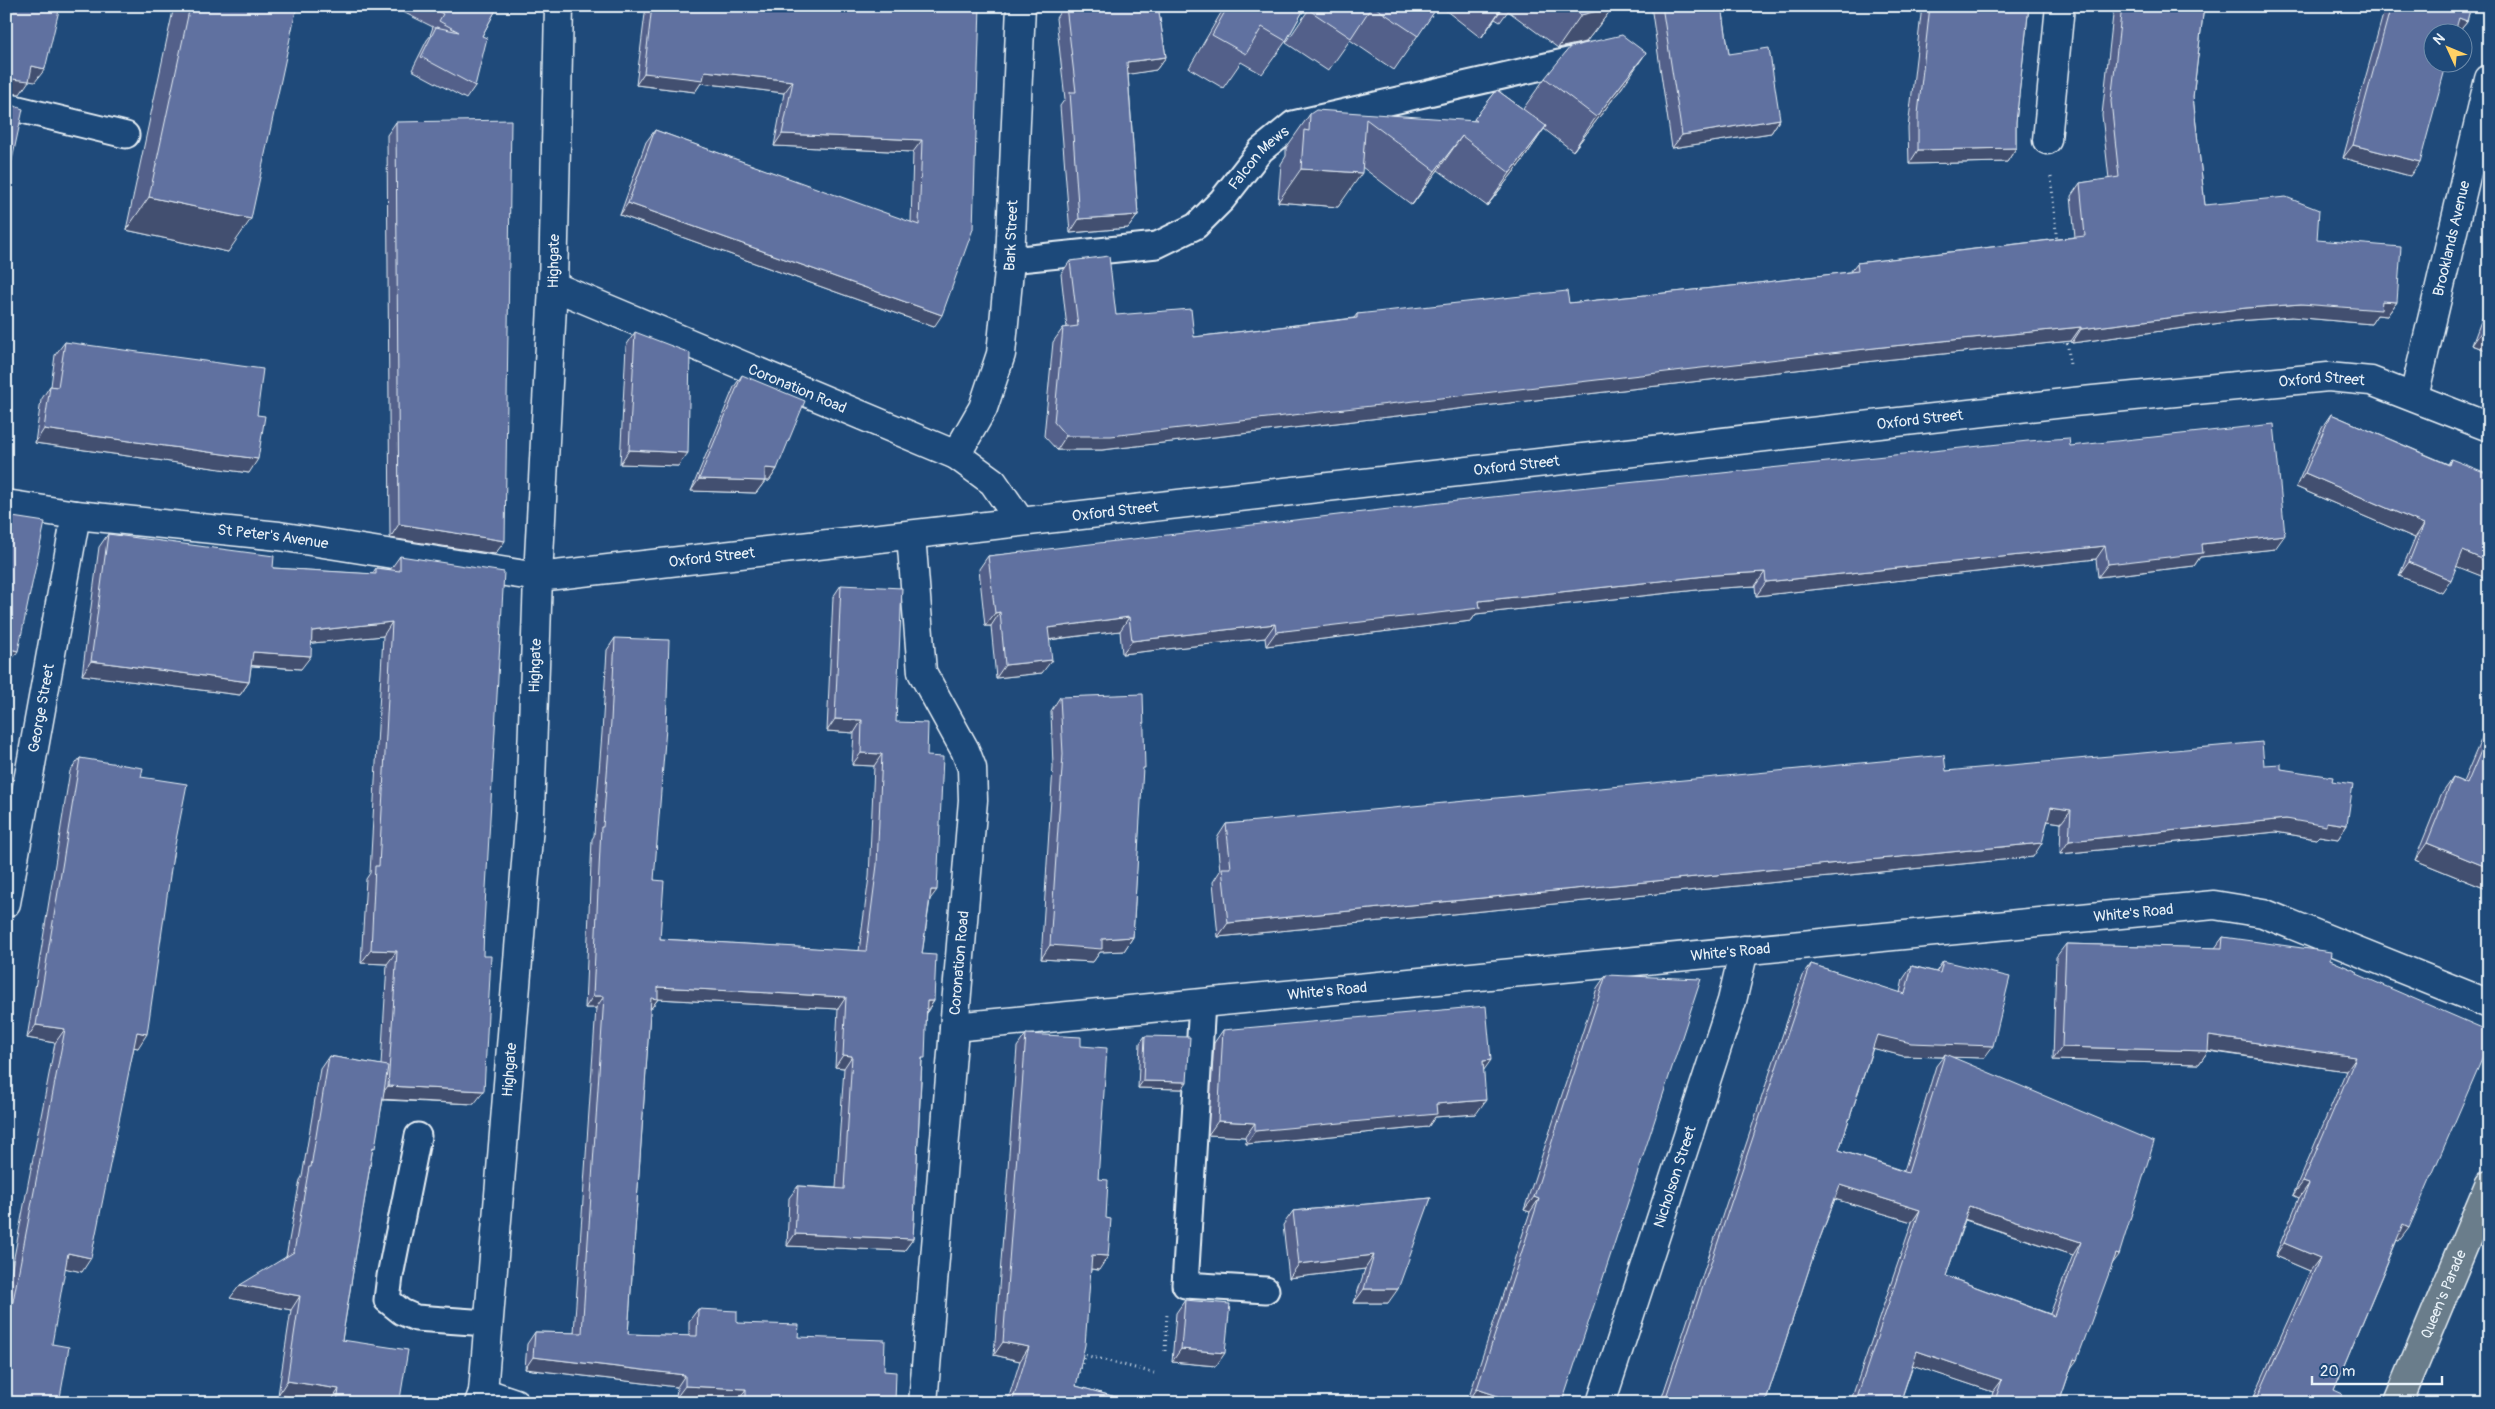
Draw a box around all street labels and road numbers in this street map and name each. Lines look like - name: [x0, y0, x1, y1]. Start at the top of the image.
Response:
- street label: Falcon Mews: [1224, 122, 1293, 194]
- street label: Brooklands Avenue: [2429, 178, 2475, 298]
- street label: Bark Street: [1000, 199, 1023, 272]
- street label: Highgate: [544, 233, 564, 289]
- street label: Coronation Road: [745, 360, 849, 418]
- street label: Oxford Street: [2278, 368, 2367, 392]
- street label: Oxford Street: [1876, 405, 1965, 434]
- street label: Oxford Street: [1472, 451, 1562, 480]
- street label: Oxford Street: [1071, 497, 1160, 526]
- street label: St Peter's Avenue: [217, 521, 330, 554]
- street label: Oxford Street: [668, 543, 757, 572]
- street label: Highgate: [525, 638, 546, 693]
- street label: George Street: [24, 661, 59, 754]
- street label: White's Road: [2093, 900, 2174, 927]
- street label: Coronation Road: [945, 910, 974, 1016]
- street label: White's Road: [1690, 939, 1771, 966]
- street label: White's Road: [1286, 978, 1368, 1005]
- street label: Highgate: [498, 1041, 521, 1098]
- street label: Nicholson Street: [1650, 1123, 1701, 1230]
- street label: Queen's Parade: [2417, 1246, 2471, 1342]

